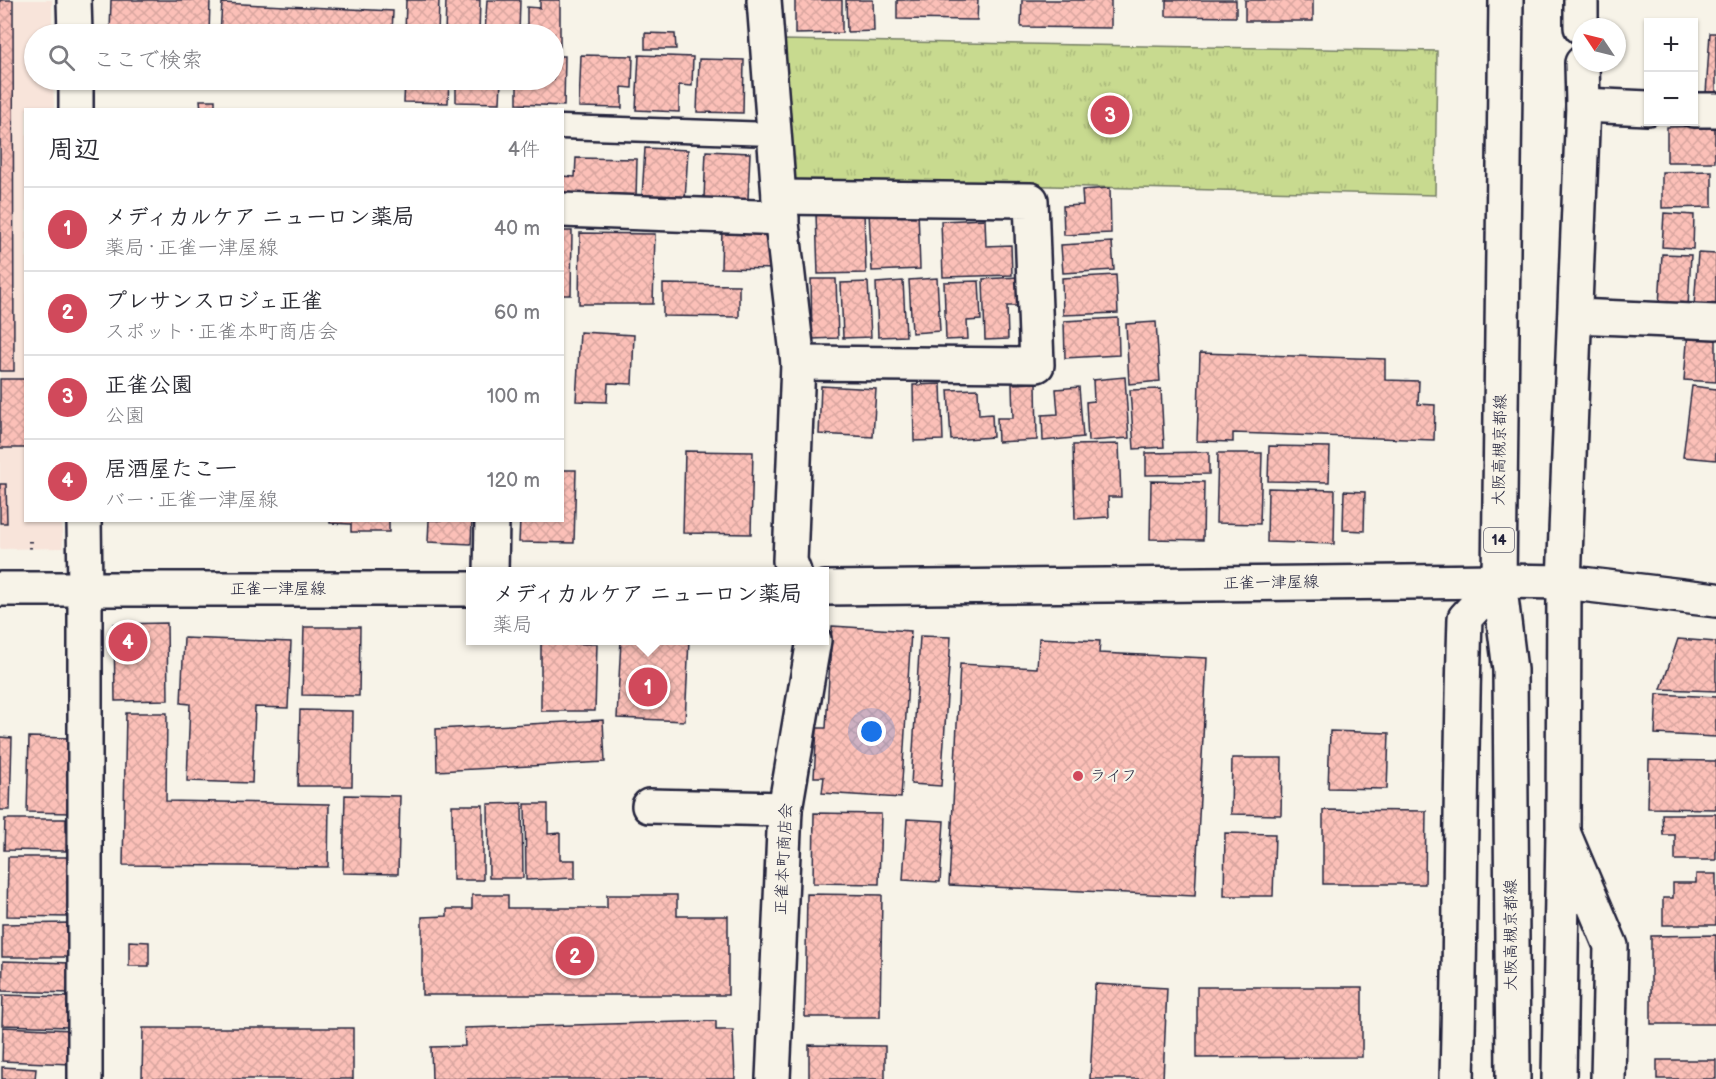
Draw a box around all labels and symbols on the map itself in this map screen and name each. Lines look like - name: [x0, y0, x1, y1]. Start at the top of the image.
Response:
- north arrow: [1572, 18, 1626, 72]
- pin: 3: [1090, 92, 1130, 138]
- street label: 大阪高槻京都線: [1490, 394, 1510, 506]
- road number: 14: [1484, 528, 1514, 552]
- street label: 正雀一津屋線: [1223, 573, 1319, 593]
- street label: 正雀一津屋線: [230, 580, 326, 599]
- pin: 4: [108, 620, 148, 664]
- pin: 1: [628, 664, 668, 710]
- your location: [857, 717, 886, 746]
- place label: ライフ: [1090, 767, 1137, 786]
- marker: ライフ: [1071, 769, 1085, 783]
- street label: 正雀本町商店会: [772, 803, 796, 915]
- street label: 大阪高槻京都線: [1502, 879, 1521, 991]
- pin: 2: [556, 934, 594, 978]

